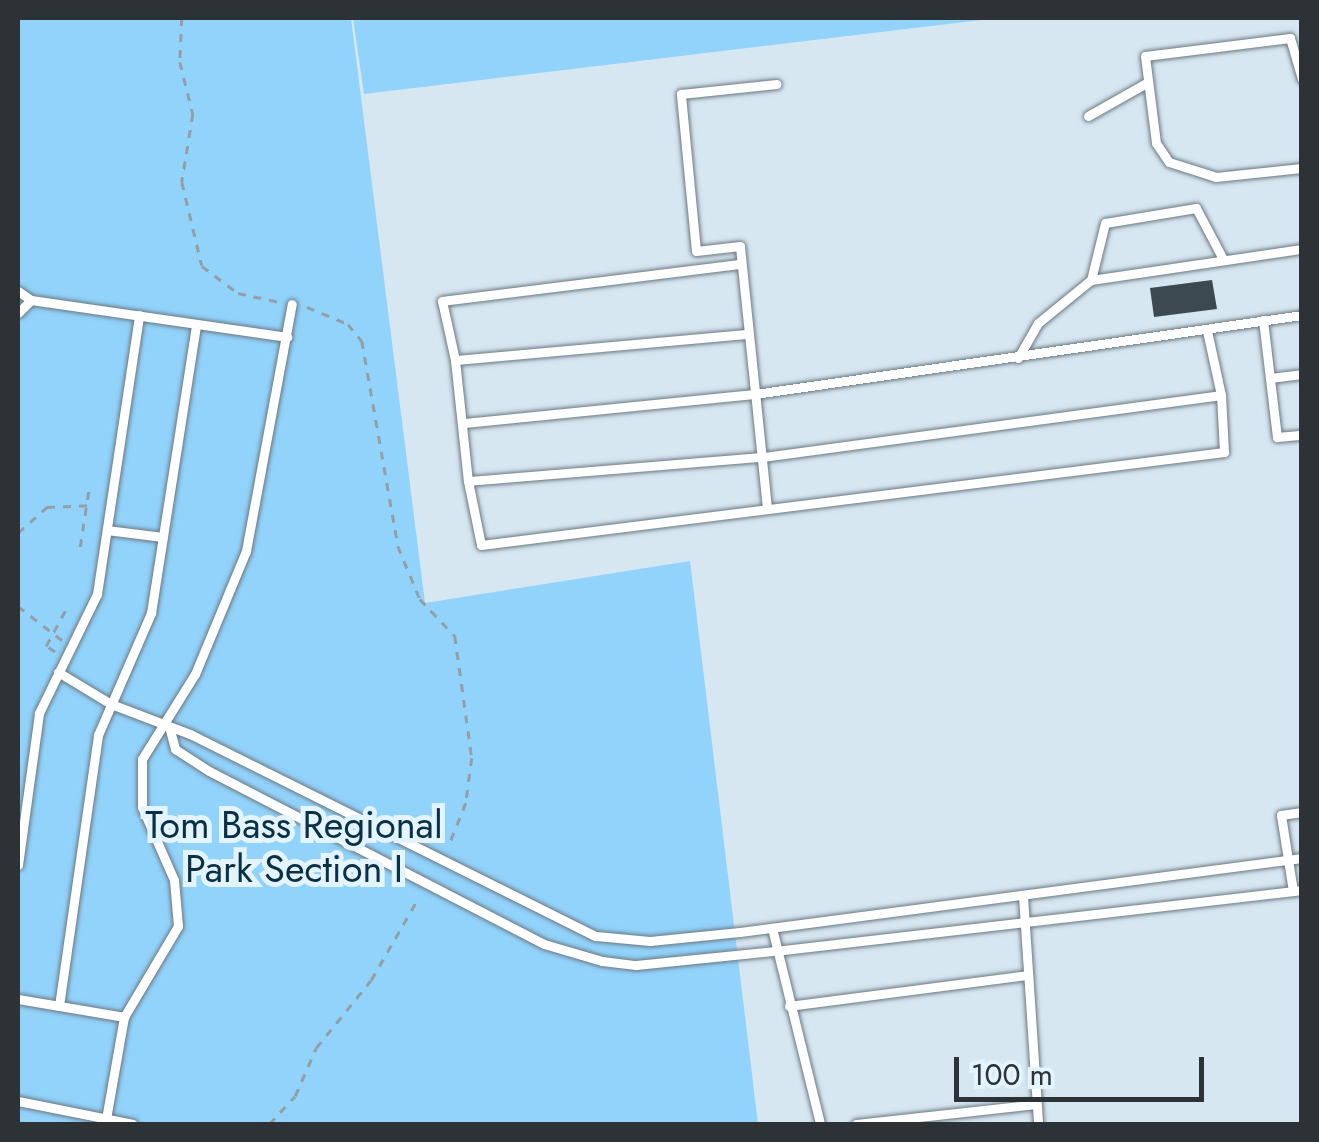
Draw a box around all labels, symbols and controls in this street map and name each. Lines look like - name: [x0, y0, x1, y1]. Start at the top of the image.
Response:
- park label: Tom Bass Regional Park Section I: [145, 802, 443, 892]
- scale bar: [959, 1037, 1209, 1099]
- text: 100 m: [971, 1053, 1053, 1096]

